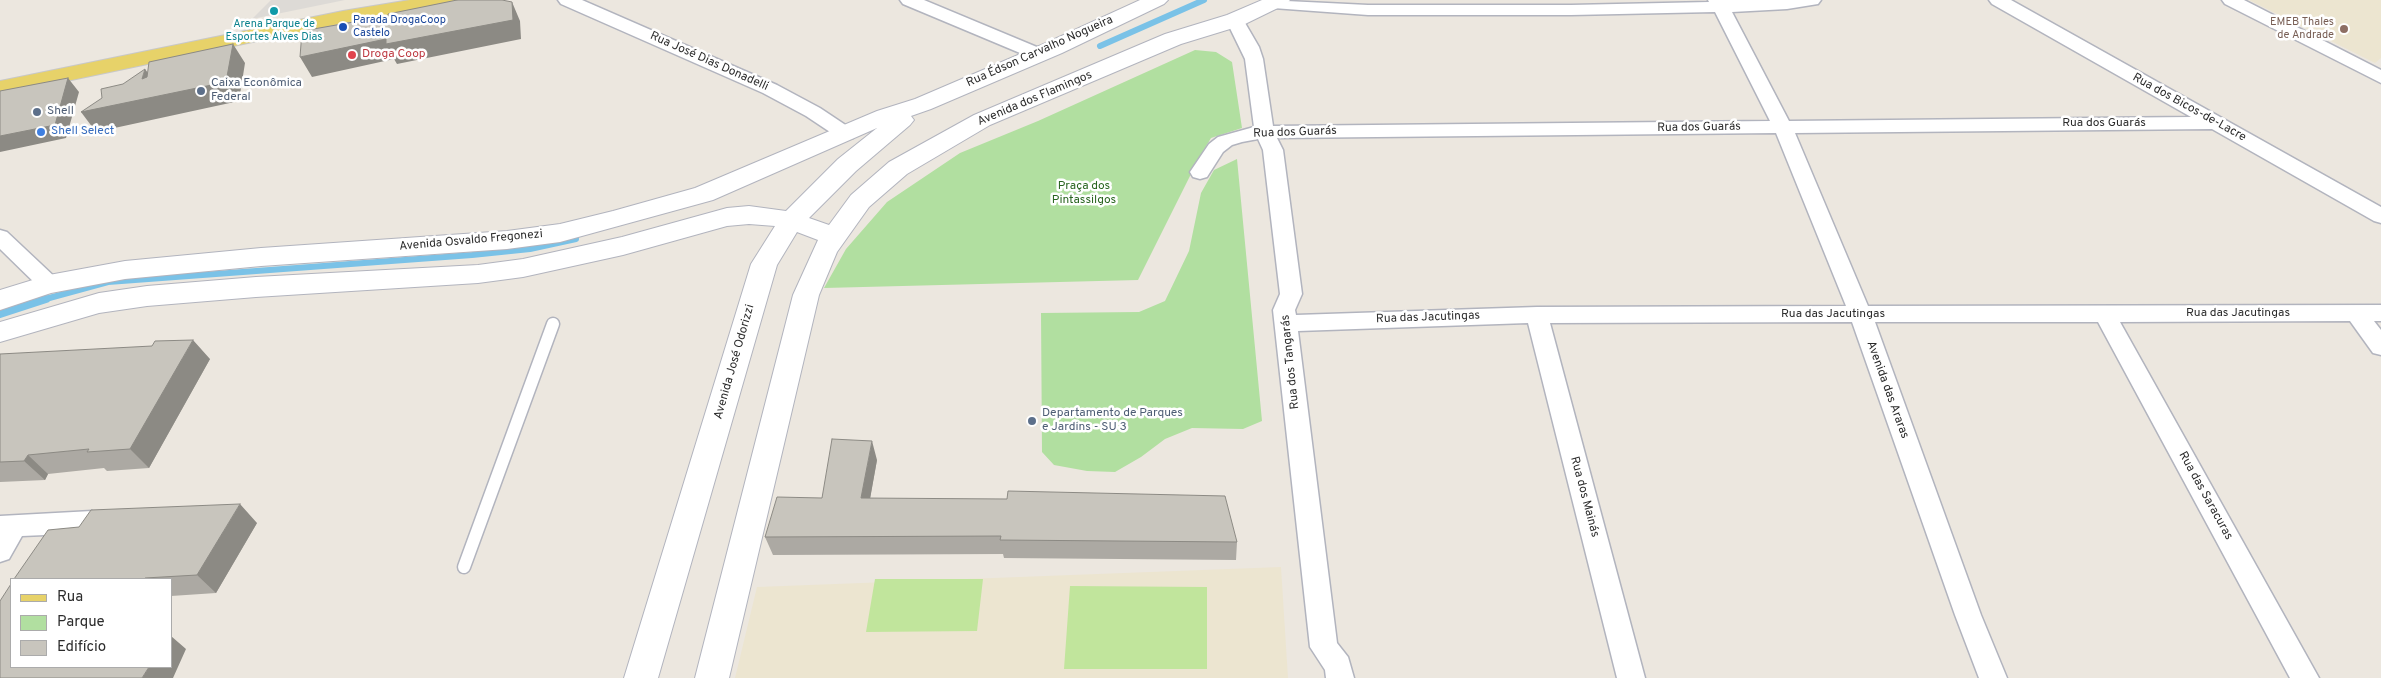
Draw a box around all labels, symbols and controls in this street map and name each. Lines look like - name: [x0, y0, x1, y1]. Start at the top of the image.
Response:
- marker: Arena Parque de Esportes Alves Dias: [268, 5, 280, 17]
- street label: Rua Édson Carvalho Nogueira: [964, 13, 1116, 91]
- place label: Parada DrogaCoop Castelo: [353, 14, 446, 40]
- place label: EMEB Thales de Andrade: [2270, 16, 2334, 42]
- place label: Arena Parque de Esportes Alves Dias: [226, 18, 322, 44]
- marker: Parada DrogaCoop Castelo: [337, 21, 349, 33]
- marker: EMEB Thales de Andrade: [2338, 23, 2350, 35]
- street label: Rua José Dias Donadelli: [648, 29, 770, 95]
- place label: Droga Coop: [362, 48, 426, 62]
- marker: Droga Coop: [346, 49, 358, 61]
- street label: Avenida dos Flamingos: [976, 68, 1094, 130]
- street label: Rua dos Bicos-de-Lacre: [2130, 71, 2248, 145]
- place label: Caixa Econômica Federal: [211, 77, 302, 105]
- marker: Caixa Econômica Federal: [195, 85, 207, 97]
- place label: Shell: [47, 105, 74, 119]
- marker: Shell: [31, 106, 43, 118]
- street label: Rua dos Guarás: [2062, 117, 2146, 131]
- street label: Rua dos Guarás: [1657, 120, 1741, 136]
- street label: Rua dos Guarás: [1253, 124, 1337, 142]
- place label: Shell Select: [51, 125, 114, 139]
- marker: Shell Select: [35, 126, 47, 138]
- park label: Praça dos Pintassilgos: [1052, 180, 1116, 208]
- street label: Avenida Osvaldo Fregonezi: [399, 228, 543, 254]
- street label: Avenida José Odorizzi: [712, 303, 758, 421]
- street label: Rua das Jacutingas: [2186, 307, 2290, 321]
- street label: Rua das Jacutingas: [1781, 308, 1885, 322]
- street label: Rua das Jacutingas: [1376, 309, 1480, 327]
- street label: Rua dos Tangarás: [1279, 314, 1303, 410]
- street label: Avenida das Araras: [1863, 339, 1911, 441]
- place label: Departamento de Parques e Jardins - SU 3: [1042, 407, 1183, 435]
- marker: Departamento de Parques e Jardins - SU 3: [1026, 415, 1038, 427]
- street label: Rua das Saracuras: [2175, 449, 2235, 543]
- street label: Rua dos Mainás: [1566, 455, 1602, 539]
- legend: [10, 578, 172, 668]
- text: Rua: [57, 588, 83, 607]
- text: Parque: [57, 613, 105, 632]
- text: Edifício: [57, 638, 106, 657]

